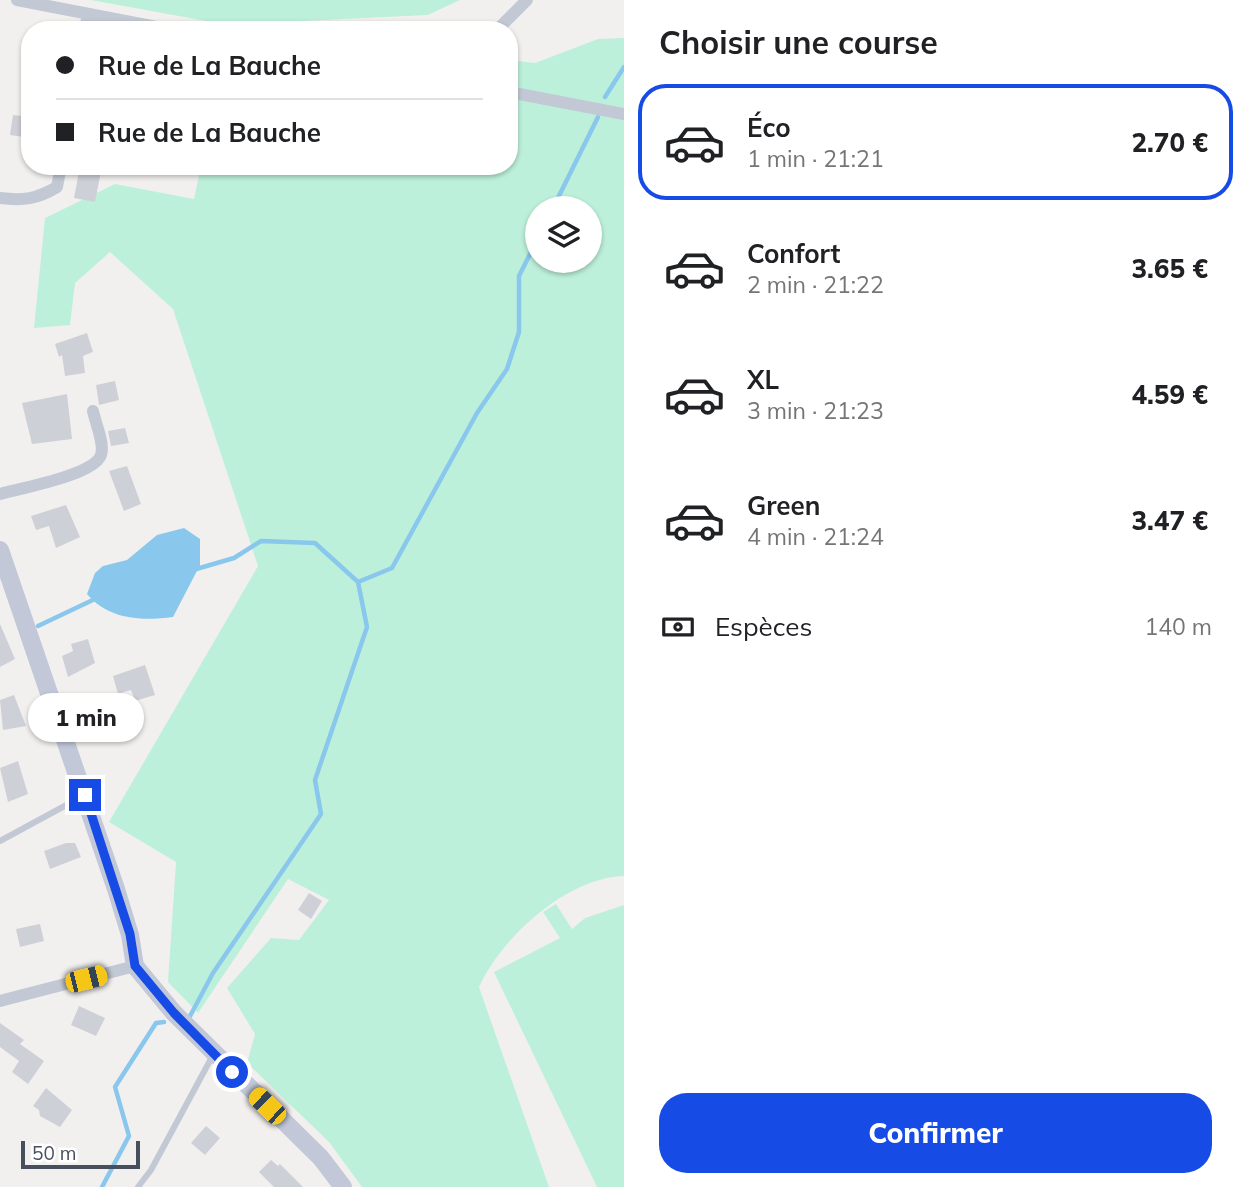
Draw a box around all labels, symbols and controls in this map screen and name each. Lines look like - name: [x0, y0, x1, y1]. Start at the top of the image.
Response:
- text: Choisir une course: [659, 22, 938, 62]
- text: Rue de La Bauche: [98, 49, 321, 82]
- icon: car: [663, 111, 726, 174]
- text: Éco: [747, 111, 791, 144]
- text: Rue de La Bauche: [98, 116, 321, 149]
- text: 2.70 €: [1132, 126, 1208, 159]
- text: 1 min · 21:21: [747, 144, 884, 173]
- map controls: [525, 196, 602, 273]
- button: layers: [525, 196, 602, 273]
- icon: car: [663, 237, 726, 300]
- text: Confort: [747, 237, 840, 270]
- text: 3.65 €: [1132, 252, 1208, 285]
- text: 2 min · 21:22: [747, 270, 884, 299]
- icon: car: [663, 363, 726, 426]
- text: XL: [747, 363, 779, 396]
- text: 4.59 €: [1132, 378, 1208, 411]
- text: 3 min · 21:23: [747, 396, 884, 425]
- icon: car: [663, 489, 726, 552]
- text: Green: [747, 489, 820, 522]
- text: 3.47 €: [1132, 504, 1208, 537]
- text: 4 min · 21:24: [747, 522, 884, 551]
- icon: cash: [659, 608, 697, 646]
- text: Espèces: [715, 610, 812, 643]
- text: 140 m: [1144, 612, 1212, 641]
- callout: 1 min: [27, 694, 143, 742]
- text: 1 min: [55, 703, 117, 732]
- route end: [69, 779, 101, 811]
- car: [64, 964, 109, 994]
- route start: [216, 1056, 248, 1088]
- car: [245, 1084, 290, 1128]
- button: Confirmer: [659, 1093, 1212, 1173]
- scale bar: [21, 1138, 140, 1170]
- text: 50 m: [32, 1141, 76, 1165]

